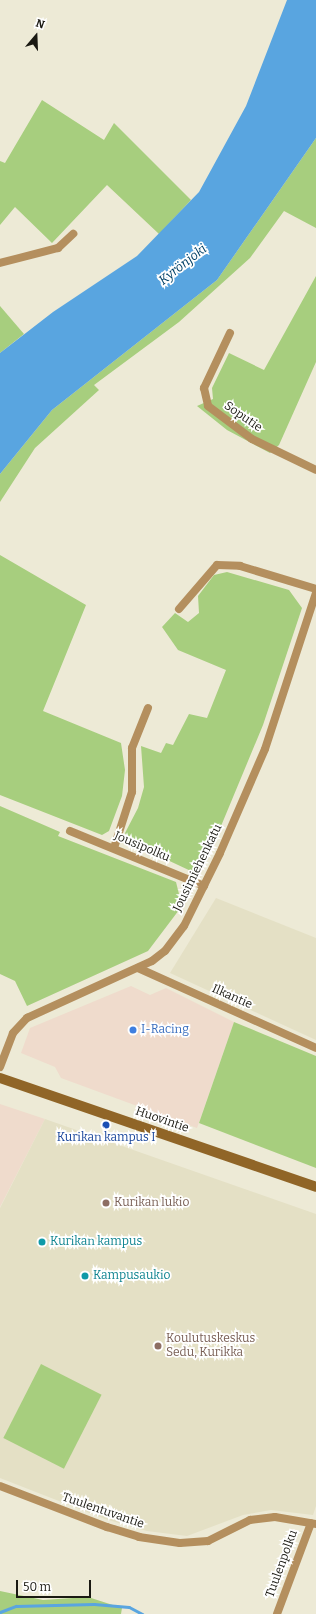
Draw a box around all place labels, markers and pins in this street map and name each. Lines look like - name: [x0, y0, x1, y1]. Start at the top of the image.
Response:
- place label: I-Racing: [141, 1023, 189, 1037]
- marker: I-Racing: [128, 1025, 138, 1035]
- marker: Kurikan kampus I: [101, 1120, 111, 1130]
- place label: Kurikan kampus I: [57, 1131, 155, 1145]
- place label: Kurikan lukio: [114, 1196, 189, 1210]
- marker: Kurikan lukio: [101, 1198, 111, 1208]
- place label: Kurikan kampus: [50, 1235, 142, 1249]
- marker: Kurikan kampus: [37, 1237, 47, 1247]
- place label: Kampusaukio: [93, 1269, 170, 1283]
- marker: Kampusaukio: [80, 1271, 90, 1281]
- place label: Koulutuskeskus Sedu, Kurikka: [166, 1332, 255, 1360]
- marker: Koulutuskeskus Sedu, Kurikka: [153, 1341, 163, 1351]

